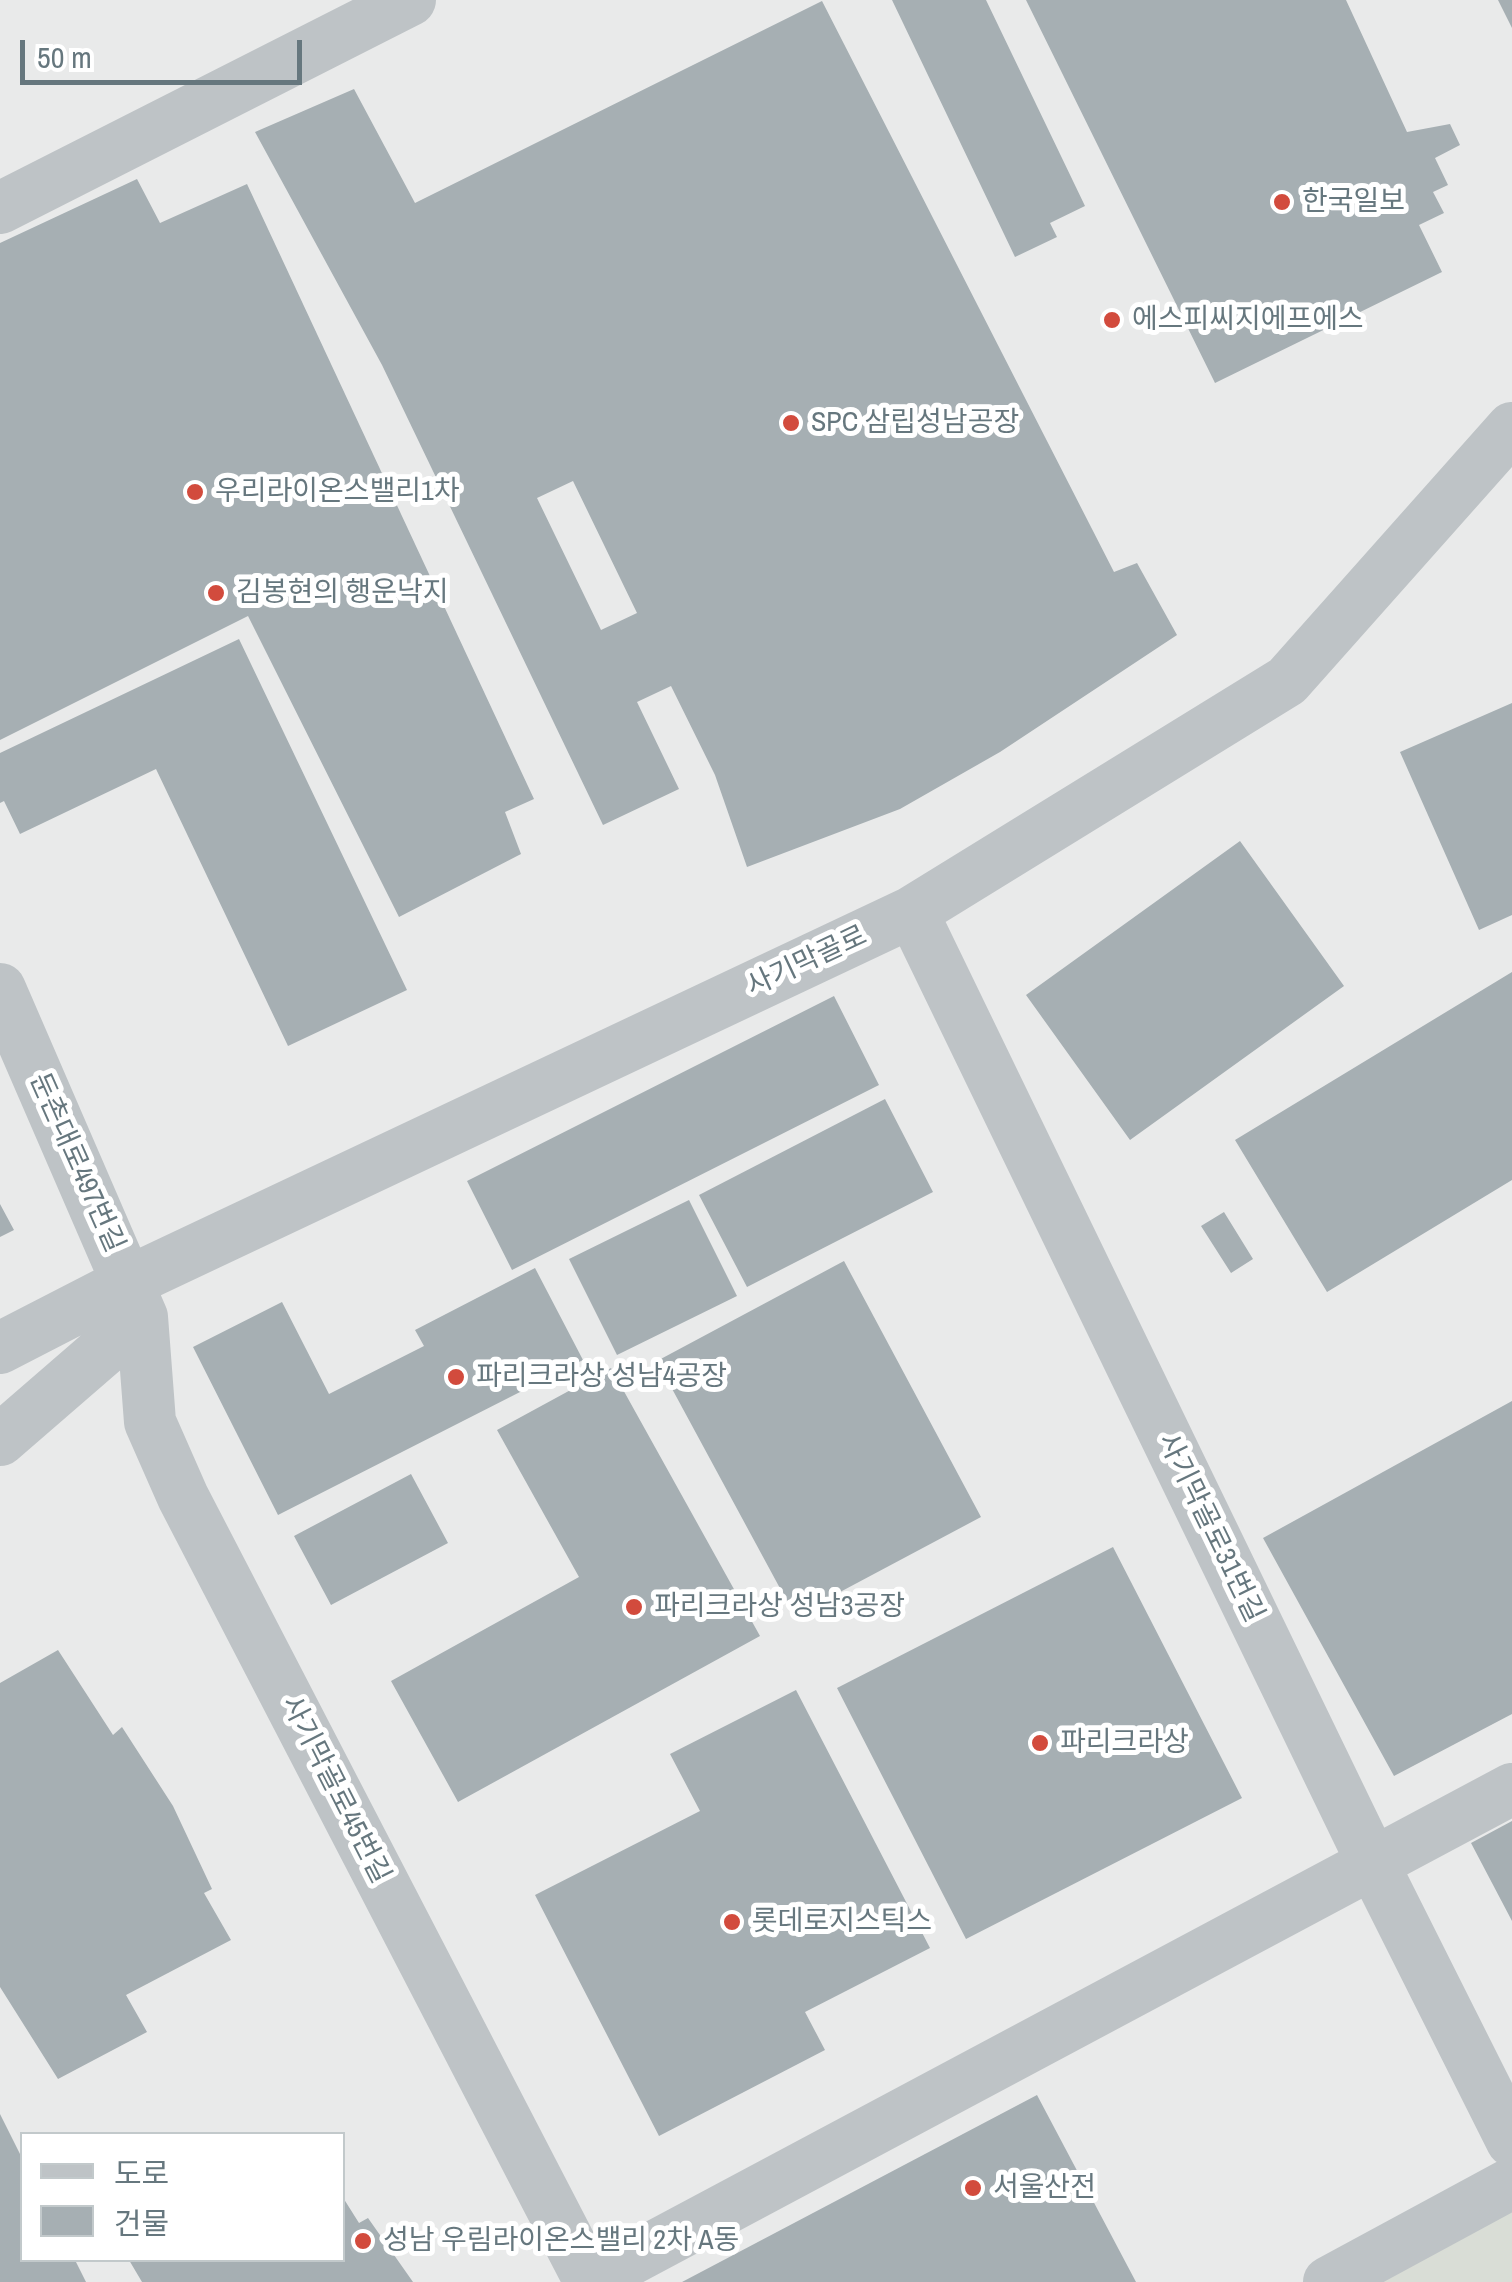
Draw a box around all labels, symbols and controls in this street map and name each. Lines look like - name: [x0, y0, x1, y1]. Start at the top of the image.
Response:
- scale bar: [25, 20, 308, 82]
- text: 50 m: [37, 37, 92, 77]
- place label: 한국일보: [1302, 185, 1405, 219]
- marker: 한국일보: [1271, 191, 1293, 213]
- place label: 에스피씨지에프에스: [1132, 303, 1364, 337]
- marker: 에스피씨지에프에스: [1101, 309, 1123, 331]
- place label: SPC 삼립성남공장: [811, 406, 1019, 440]
- marker: SPC 삼립성남공장: [780, 412, 802, 434]
- place label: 우리라이온스밸리1차: [215, 475, 460, 509]
- marker: 우리라이온스밸리1차: [184, 481, 206, 503]
- place label: 김봉현의 행운낙지: [236, 576, 448, 610]
- marker: 김봉현의 행운낙지: [205, 582, 227, 604]
- street label: 사기막골로: [742, 920, 872, 1004]
- street label: 둔촌대로497번길: [21, 1068, 131, 1258]
- place label: 파리크라상 성남4공장: [476, 1360, 727, 1394]
- marker: 파리크라상 성남4공장: [445, 1366, 467, 1388]
- street label: 사기막골로31번길: [1150, 1428, 1270, 1628]
- place label: 파리크라상 성남3공장: [654, 1590, 905, 1624]
- marker: 파리크라상 성남3공장: [623, 1596, 645, 1618]
- street label: 사기막골로45번길: [273, 1691, 397, 1889]
- place label: 파리크라상: [1060, 1726, 1189, 1760]
- marker: 파리크라상: [1029, 1732, 1051, 1754]
- place label: 롯데로지스틱스: [752, 1905, 932, 1939]
- marker: 롯데로지스틱스: [721, 1911, 743, 1933]
- legend: [20, 2132, 345, 2262]
- text: 도로: [114, 2153, 169, 2193]
- place label: 서울산전: [993, 2171, 1096, 2205]
- marker: 서울산전: [962, 2177, 984, 2199]
- text: 건물: [114, 2203, 169, 2243]
- place label: 성남 우림라이온스밸리 2차 A동: [383, 2224, 739, 2258]
- marker: 성남 우림라이온스밸리 2차 A동: [352, 2230, 374, 2252]

